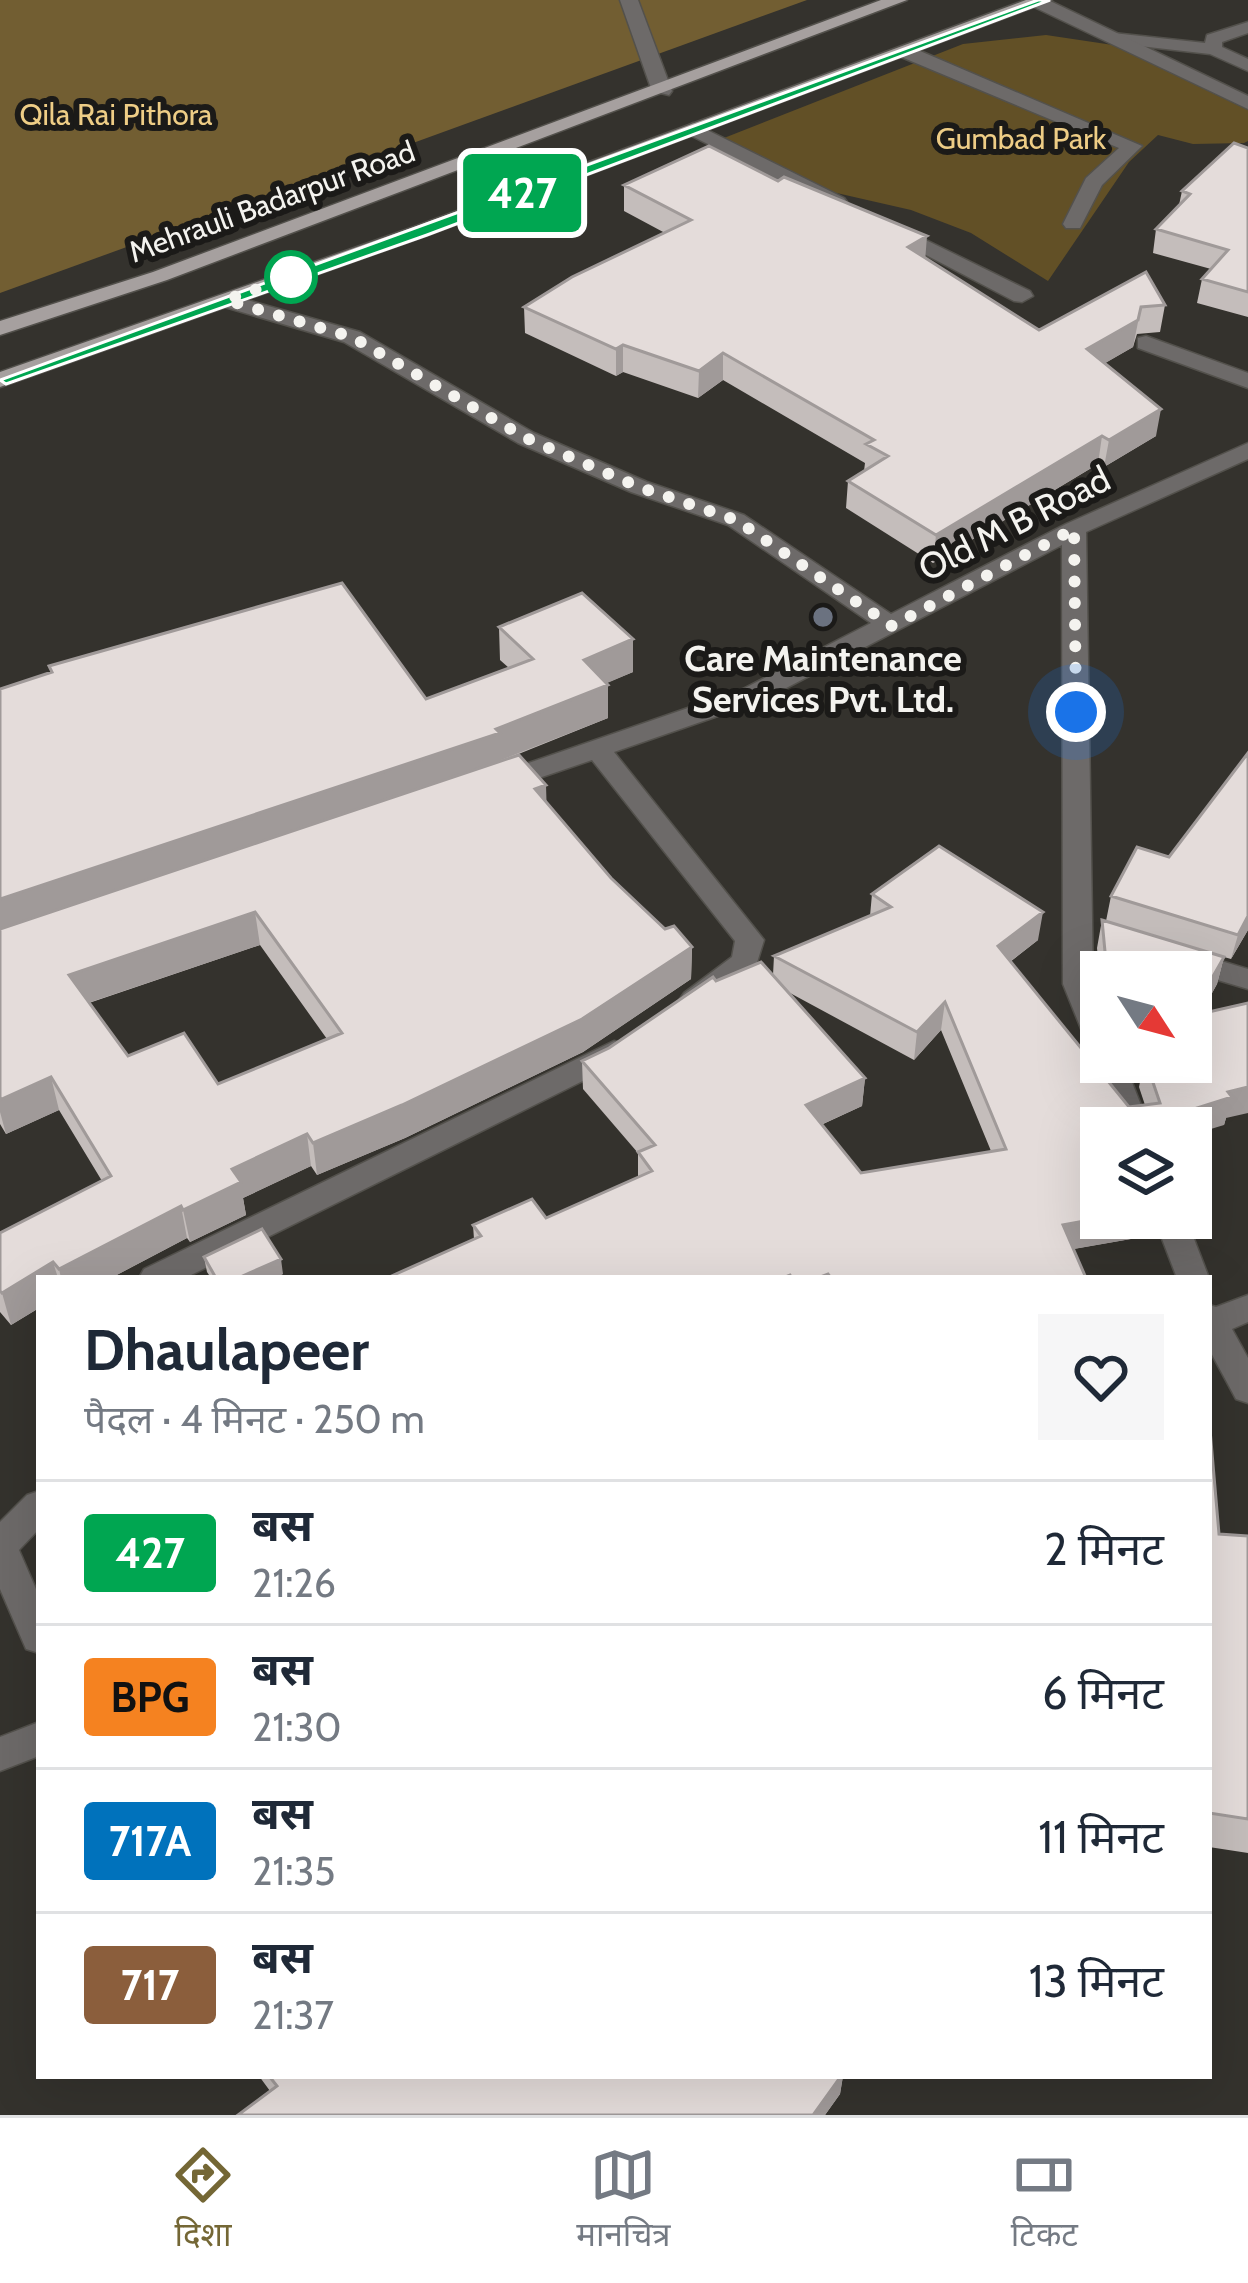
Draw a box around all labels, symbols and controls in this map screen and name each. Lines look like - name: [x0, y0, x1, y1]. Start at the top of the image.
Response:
- park label: Qila Rai Pithora: [20, 96, 213, 133]
- park label: Gumbad Park: [936, 120, 1107, 157]
- street label: Mehrauli Badarpur Road: [124, 133, 420, 271]
- line badge: 427: [453, 154, 591, 232]
- text: 427: [487, 167, 557, 219]
- unlabelled marker: [266, 252, 316, 302]
- street label: Old M B Road: [911, 456, 1117, 590]
- marker: Care Maintenance Services Pvt. Ltd.: [810, 604, 836, 630]
- place label: Care Maintenance Services Pvt. Ltd.: [684, 636, 962, 721]
- your location: [1046, 682, 1106, 742]
- north arrow: [1080, 951, 1212, 1083]
- map controls: [1080, 951, 1212, 1239]
- button: layers: [1080, 1107, 1212, 1239]
- button: heart: [1038, 1314, 1164, 1440]
- text: Dhaulapeer: [84, 1315, 369, 1384]
- text: पैदल · 4 मिनट · 250 m: [84, 1395, 425, 1443]
- text: बस: [252, 1498, 313, 1552]
- text: 2 मिनट: [1044, 1522, 1164, 1576]
- text: 427: [115, 1527, 185, 1579]
- text: 21:26: [252, 1559, 336, 1607]
- text: बस: [252, 1642, 313, 1696]
- text: 6 मिनट: [1042, 1666, 1164, 1720]
- text: BPG: [110, 1671, 190, 1723]
- text: 21:30: [252, 1703, 342, 1751]
- text: बस: [252, 1786, 313, 1840]
- text: 11 मिनट: [1038, 1810, 1164, 1864]
- text: 717A: [109, 1815, 191, 1867]
- text: 21:35: [252, 1847, 335, 1895]
- text: बस: [252, 1930, 313, 1984]
- text: 13 मिनट: [1029, 1954, 1164, 2008]
- text: 717: [121, 1959, 179, 2011]
- text: 21:37: [252, 1991, 334, 2039]
- tab: दिशा: [170, 2142, 236, 2259]
- tab: मानचित्र: [576, 2142, 671, 2259]
- tab: टिकट: [1011, 2142, 1078, 2259]

